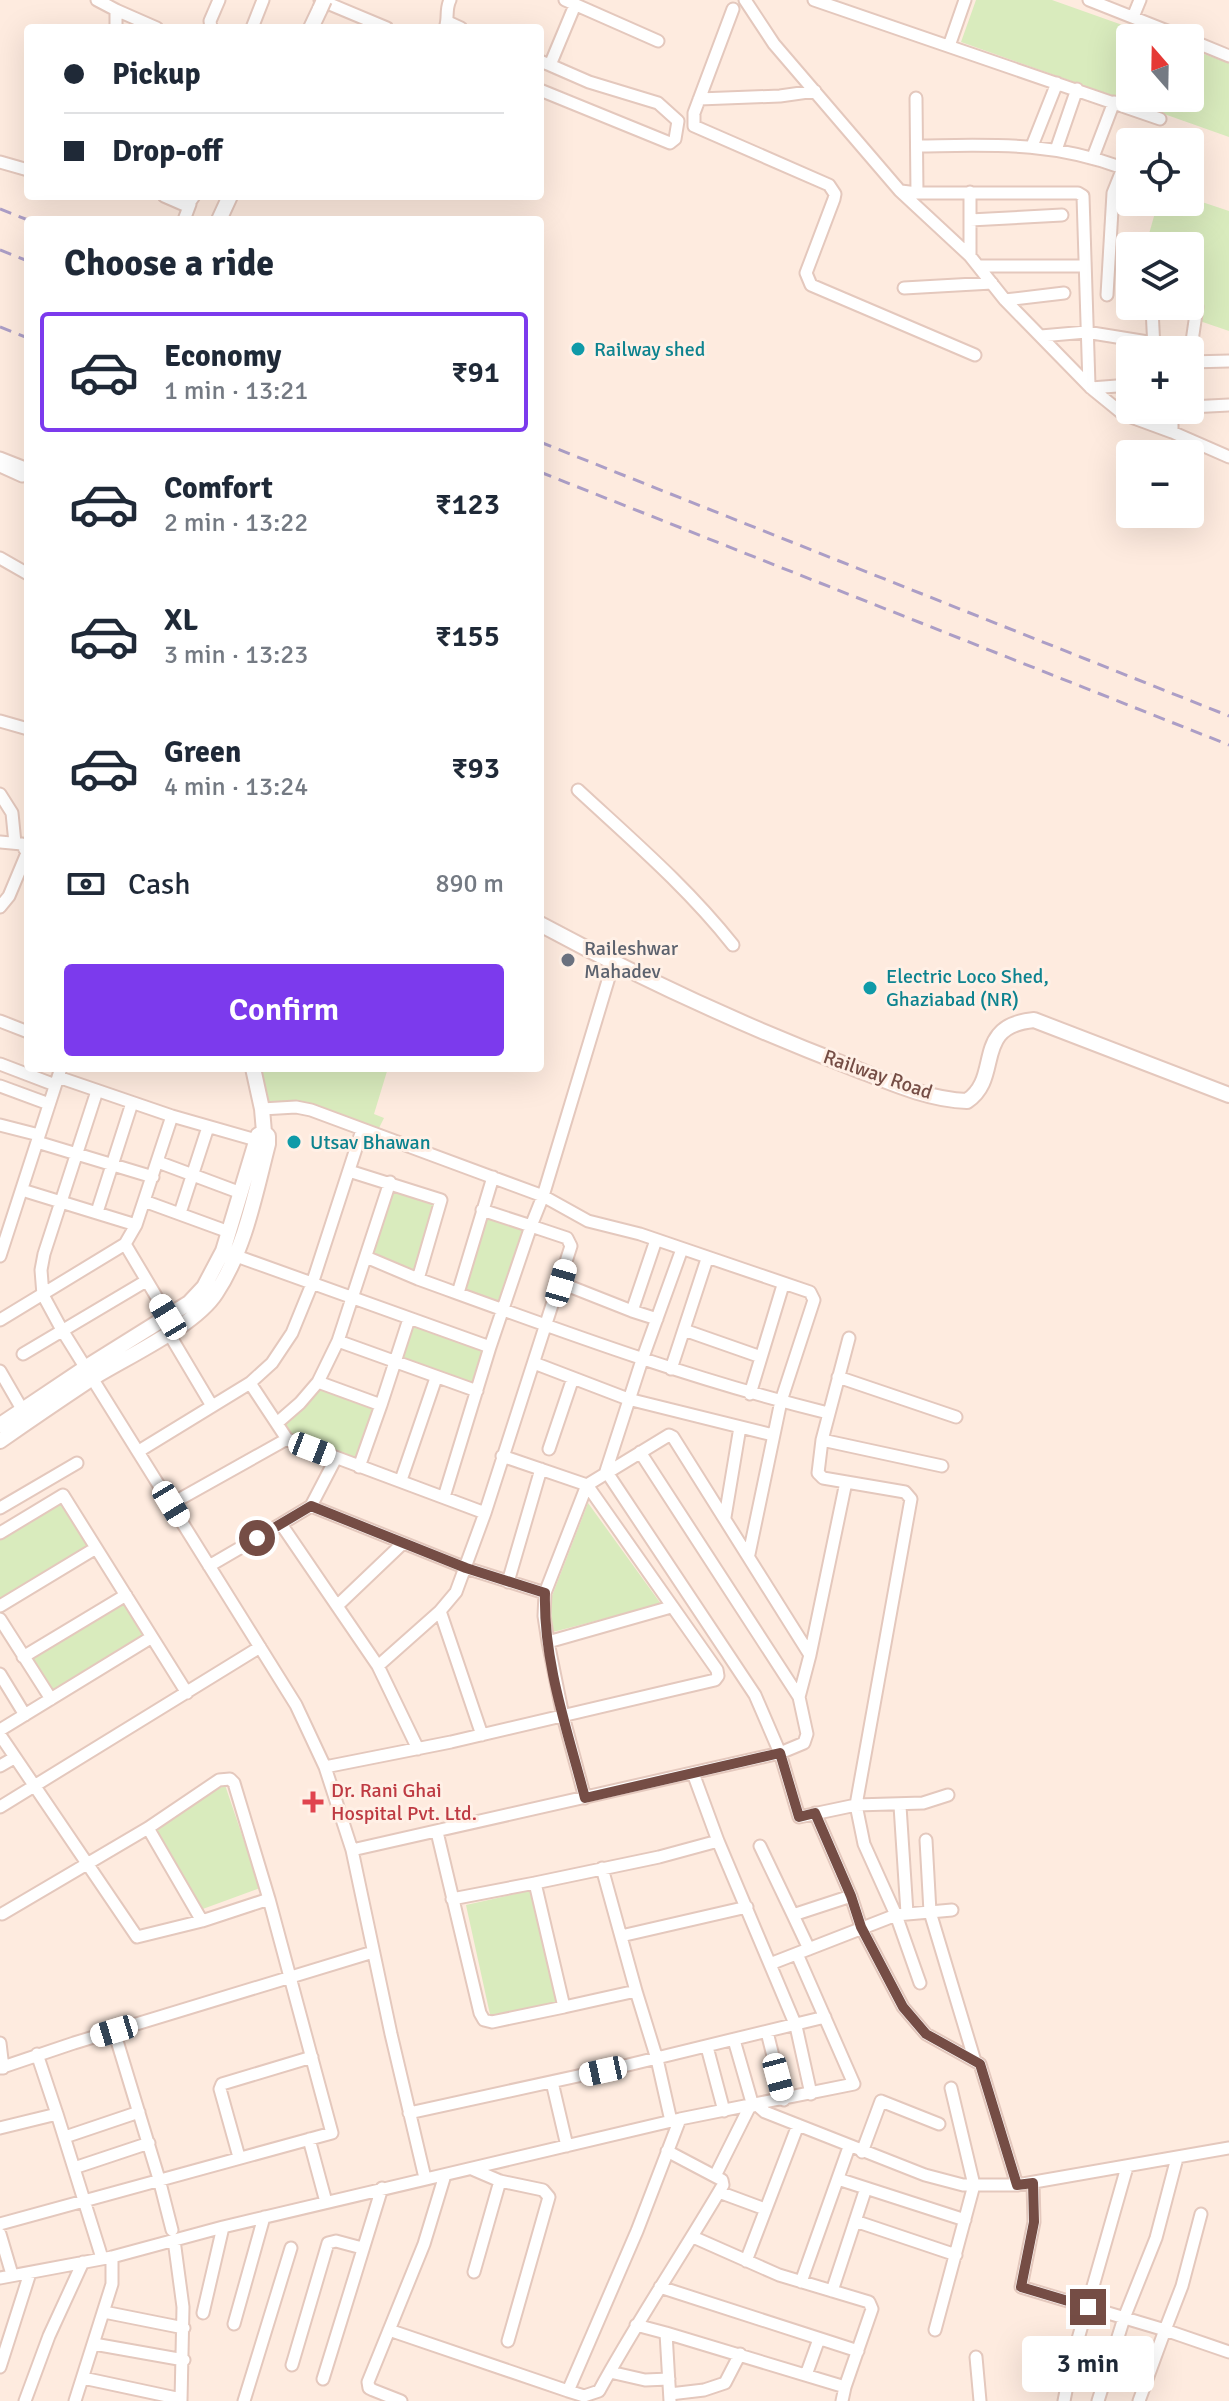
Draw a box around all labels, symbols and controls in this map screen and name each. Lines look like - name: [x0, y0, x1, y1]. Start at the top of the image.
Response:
- north arrow: [1116, 24, 1204, 112]
- map controls: [1116, 24, 1204, 528]
- text: Pickup: [112, 56, 201, 93]
- button: locate: [1116, 128, 1204, 216]
- text: Drop-off: [112, 133, 222, 170]
- button: layers: [1116, 232, 1204, 320]
- text: Choose a ride: [64, 241, 274, 286]
- icon: car: [68, 336, 140, 408]
- button: +: [1116, 336, 1204, 424]
- place label: Railway shed: [594, 337, 705, 362]
- text: Economy: [164, 338, 281, 375]
- marker: Railway shed: [569, 340, 587, 358]
- text: ₹91: [451, 354, 500, 391]
- text: 1 min · 13:21: [164, 375, 308, 407]
- button: −: [1116, 440, 1204, 528]
- icon: car: [68, 468, 140, 540]
- text: Comfort: [164, 470, 273, 507]
- text: ₹123: [435, 486, 500, 523]
- text: 2 min · 13:22: [164, 507, 308, 539]
- icon: car: [68, 600, 140, 672]
- text: XL: [164, 602, 198, 639]
- text: ₹155: [435, 618, 500, 655]
- text: 3 min · 13:23: [164, 639, 308, 671]
- icon: car: [68, 732, 140, 804]
- text: Green: [164, 734, 241, 771]
- text: ₹93: [451, 750, 500, 787]
- text: 4 min · 13:24: [164, 771, 308, 803]
- icon: cash: [64, 862, 108, 906]
- text: Cash: [128, 866, 191, 903]
- text: 890 m: [435, 868, 504, 900]
- place label: Raileshwar Mahadev: [584, 936, 679, 984]
- marker: Raileshwar Mahadev: [559, 951, 577, 969]
- button: Confirm: [64, 964, 504, 1056]
- place label: Electric Loco Shed, Ghaziabad (NR): [886, 964, 1049, 1012]
- marker: Electric Loco Shed, Ghaziabad (NR): [861, 979, 879, 997]
- street label: Railway Road: [820, 1044, 936, 1105]
- place label: Utsav Bhawan: [310, 1130, 431, 1155]
- marker: Utsav Bhawan: [285, 1133, 303, 1151]
- car: [543, 1257, 579, 1309]
- car: [145, 1290, 191, 1344]
- car: [285, 1429, 339, 1469]
- car: [148, 1477, 194, 1531]
- route start: [239, 1520, 275, 1556]
- place label: Dr. Rani Ghai Hospital Pvt. Ltd.: [331, 1778, 477, 1826]
- marker: Dr. Rani Ghai Hospital Pvt. Ltd.: [302, 1791, 324, 1813]
- car: [88, 2013, 140, 2049]
- car: [760, 2051, 796, 2103]
- car: [577, 2054, 629, 2088]
- route end: [1070, 2289, 1106, 2325]
- callout: 3 min: [1022, 2335, 1154, 2391]
- text: 3 min: [1057, 2348, 1119, 2380]

